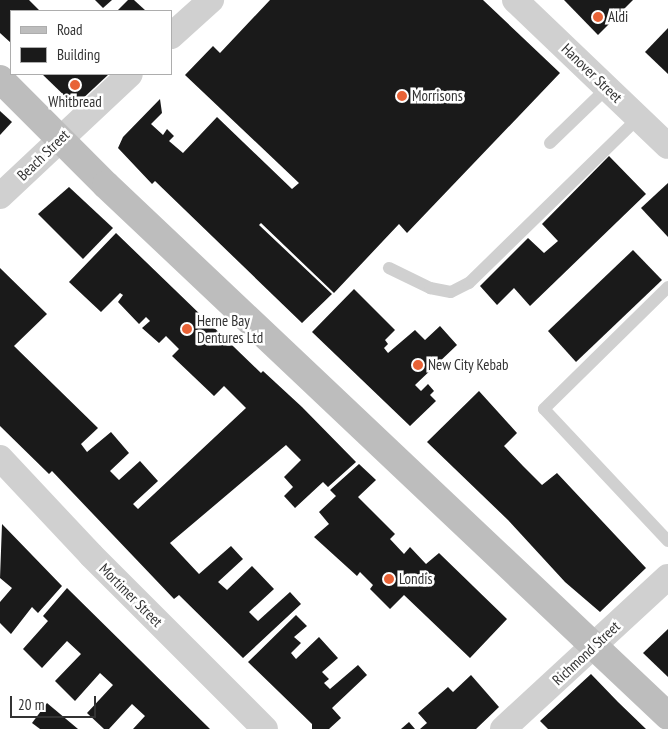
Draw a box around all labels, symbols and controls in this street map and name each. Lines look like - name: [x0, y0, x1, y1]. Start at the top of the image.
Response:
- place label: Aldi: [608, 8, 628, 26]
- legend: [10, 10, 172, 75]
- marker: Aldi: [592, 11, 604, 23]
- text: Road: [57, 20, 83, 39]
- street label: Hanover Street: [558, 40, 626, 106]
- text: Building: [57, 45, 100, 64]
- marker: Whitbread: [69, 79, 81, 91]
- place label: Morrisons: [412, 87, 463, 105]
- marker: Morrisons: [396, 90, 408, 102]
- place label: Whitbread: [48, 93, 102, 111]
- street label: Beach Street: [13, 126, 73, 184]
- place label: Herne Bay Dentures Ltd: [197, 311, 263, 346]
- marker: Herne Bay Dentures Ltd: [181, 323, 193, 335]
- place label: New City Kebab: [428, 356, 509, 374]
- marker: New City Kebab: [412, 359, 424, 371]
- street label: Mortimer Street: [96, 560, 166, 630]
- place label: Londis: [399, 570, 432, 588]
- marker: Londis: [383, 573, 395, 585]
- street label: Richmond Street: [548, 617, 624, 689]
- scale bar: [12, 686, 99, 718]
- text: 20 m: [18, 695, 44, 714]

